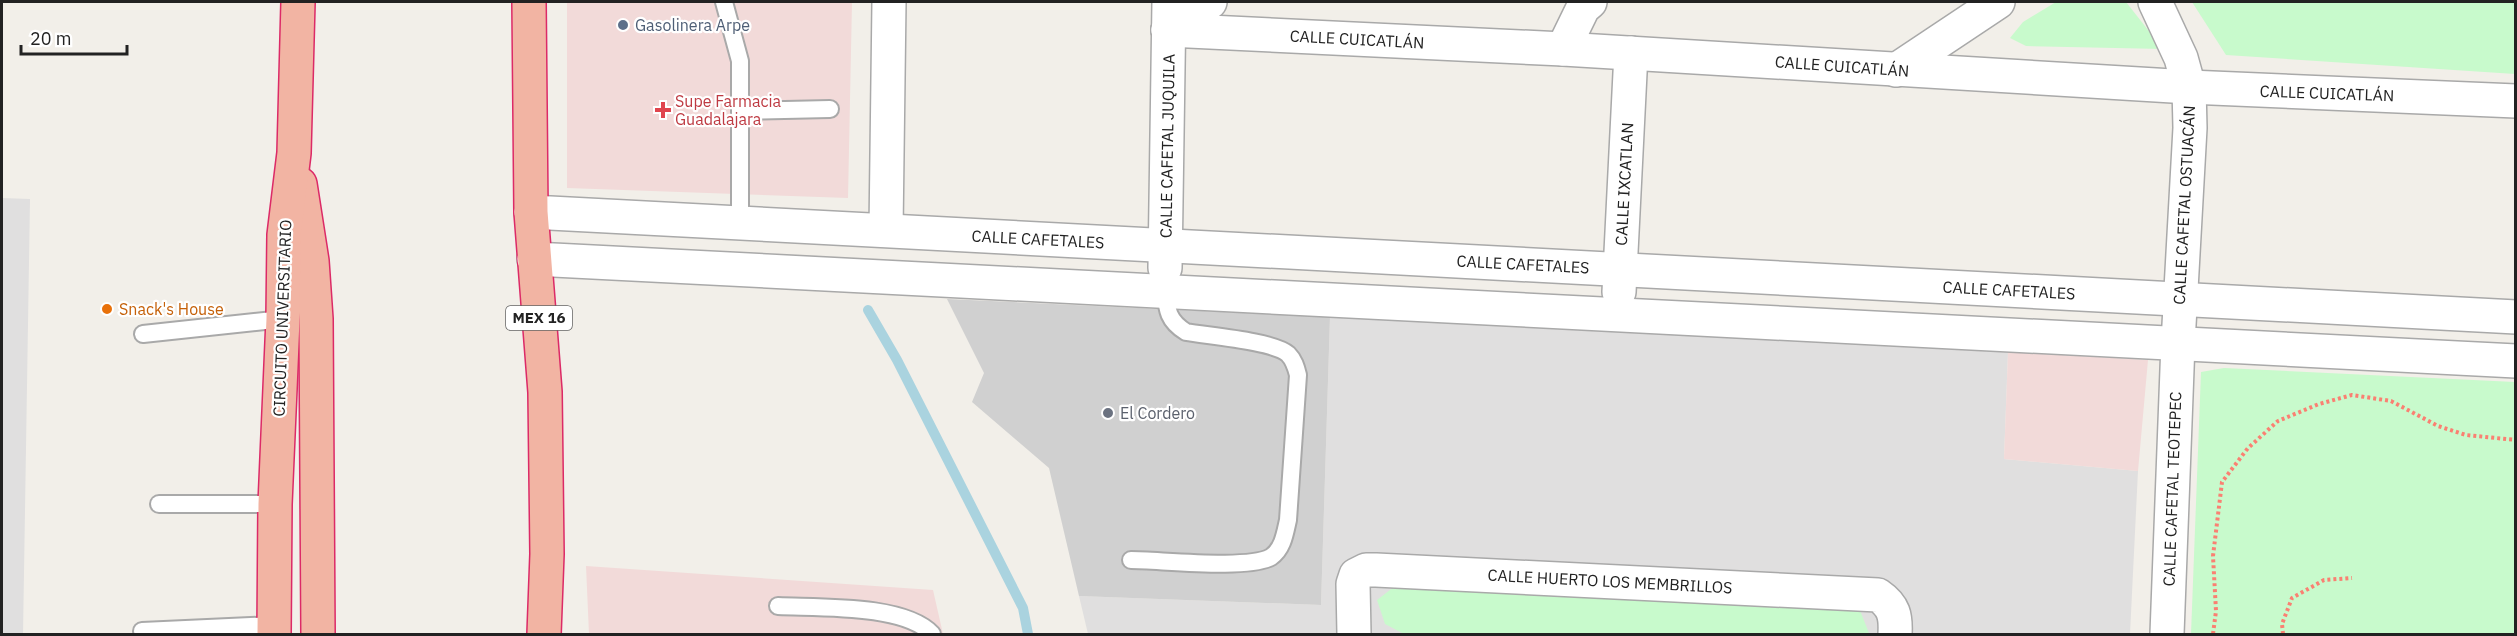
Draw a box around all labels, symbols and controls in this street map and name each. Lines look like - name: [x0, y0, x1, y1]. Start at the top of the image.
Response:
- place label: Gasolinera Arpe: [635, 15, 750, 35]
- scale bar: [21, 18, 128, 56]
- marker: Gasolinera Arpe: [616, 18, 630, 32]
- street label: CALLE CUICATLÁN: [1289, 24, 1425, 53]
- text: 20 m: [30, 27, 72, 50]
- street label: CALLE CUICATLÁN: [1774, 50, 1910, 81]
- street label: CALLE CAFETAL JUQUILA: [1155, 54, 1179, 238]
- street label: CALLE CUICATLÁN: [2259, 80, 2395, 105]
- place label: Supe Farmacia Guadalajara: [675, 91, 782, 129]
- marker: Supe Farmacia Guadalajara: [656, 103, 670, 117]
- street label: CALLE CAFETAL OSTUACÁN: [2168, 105, 2199, 305]
- street label: CALLE IXCATLAN: [1611, 122, 1637, 246]
- street label: CIRCUITO UNIVERSITARIO: [269, 219, 295, 417]
- street label: CALLE CAFETALES: [971, 226, 1105, 252]
- street label: CALLE CAFETALES: [1456, 251, 1590, 277]
- street label: CALLE CAFETALES: [1942, 277, 2076, 303]
- place label: Snack's House: [119, 299, 224, 319]
- marker: Snack's House: [100, 302, 114, 316]
- road number: MEX 16: [506, 306, 572, 330]
- street label: CALLE CAFETAL TEOTEPEC: [2159, 391, 2185, 587]
- place label: El Cordero: [1120, 403, 1195, 423]
- marker: El Cordero: [1101, 406, 1115, 420]
- street label: CALLE HUERTO LOS MEMBRILLOS: [1487, 565, 1733, 597]

